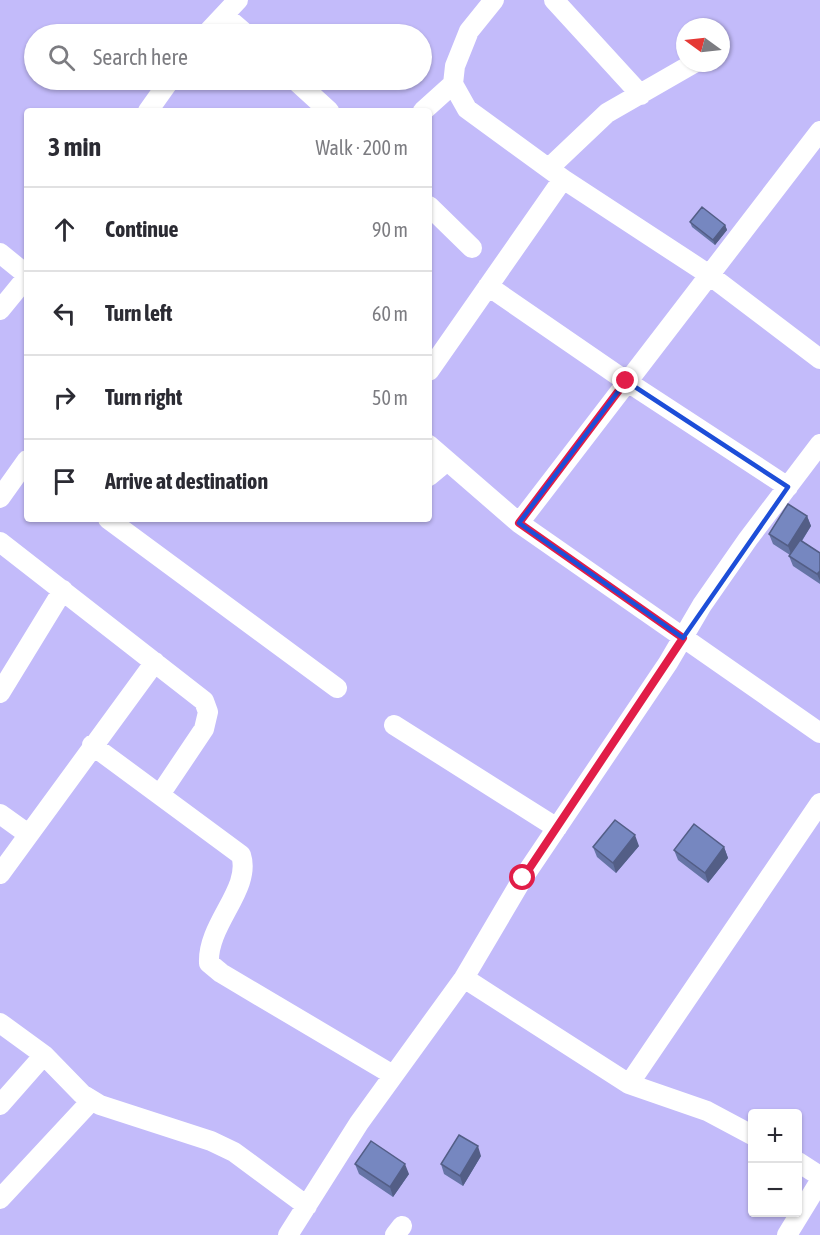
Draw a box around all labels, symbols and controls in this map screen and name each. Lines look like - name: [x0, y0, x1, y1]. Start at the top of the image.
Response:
- north arrow: [676, 18, 730, 72]
- search box: [24, 24, 432, 90]
- icon: search: [45, 41, 78, 74]
- text: Search here: [93, 44, 188, 70]
- text: 3 min: [48, 132, 101, 162]
- text: Walk · 200 m: [316, 136, 408, 159]
- icon: ahead: [48, 213, 81, 246]
- text: Continue: [105, 216, 179, 242]
- text: 90 m: [372, 218, 408, 241]
- icon: left: [48, 297, 81, 330]
- text: Turn left: [105, 300, 172, 326]
- text: 60 m: [372, 302, 408, 325]
- route end: [612, 367, 638, 393]
- icon: right: [48, 381, 81, 414]
- text: Turn right: [105, 384, 182, 410]
- text: 50 m: [372, 386, 408, 409]
- icon: arrive: [48, 465, 81, 498]
- text: Arrive at destination: [105, 468, 268, 494]
- route start: [509, 864, 535, 890]
- map controls: [748, 1109, 802, 1217]
- button: +: [748, 1109, 802, 1163]
- button: −: [748, 1163, 802, 1217]

